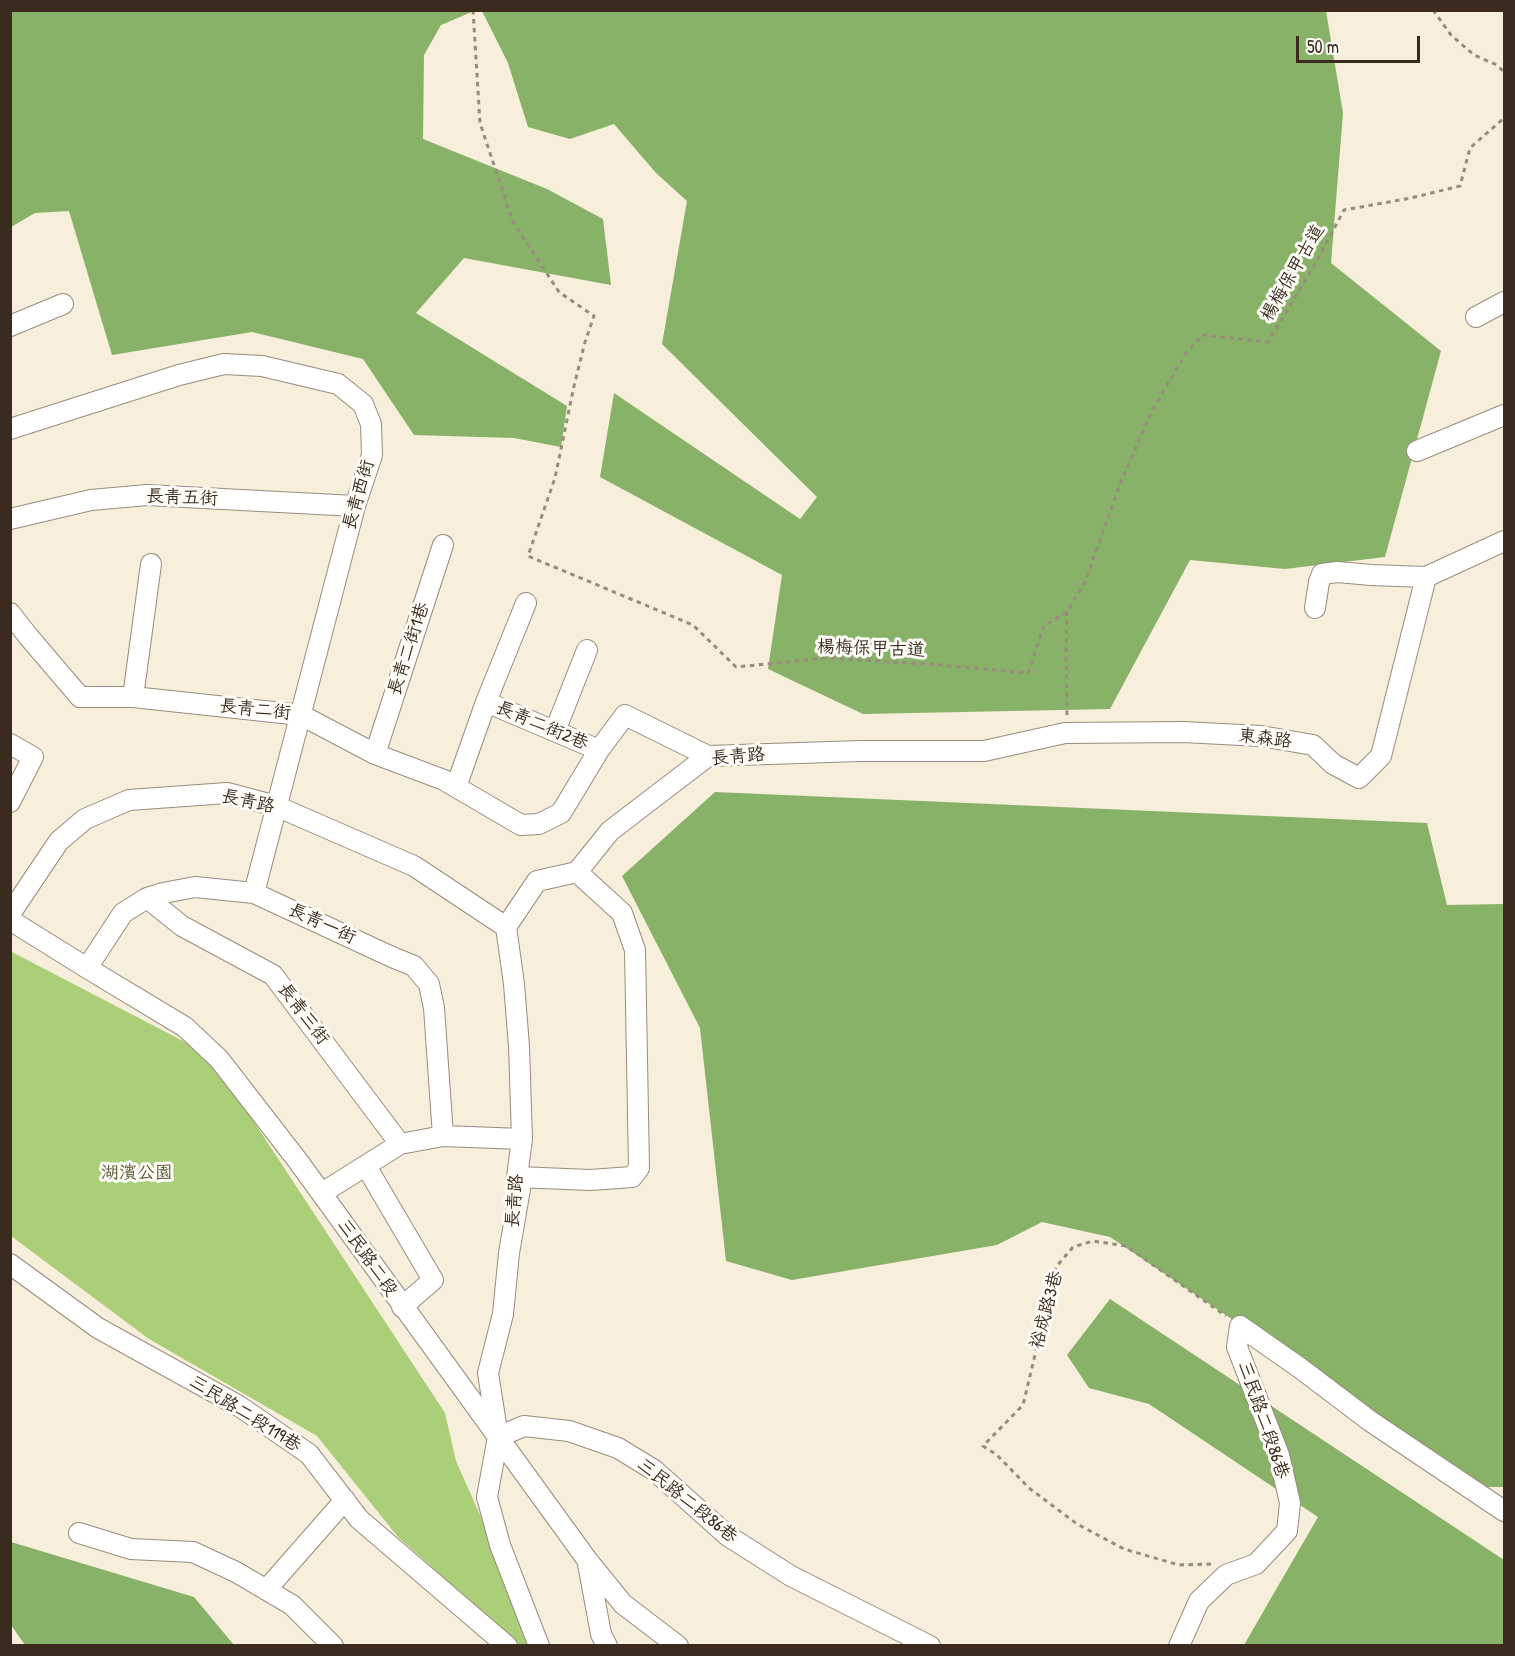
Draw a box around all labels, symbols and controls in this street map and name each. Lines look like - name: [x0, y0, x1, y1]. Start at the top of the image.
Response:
- scale bar: [1299, 24, 1424, 62]
- text: 50 m: [1307, 34, 1339, 59]
- street label: 楊梅保甲古道: [1257, 221, 1329, 325]
- street label: 長青西街: [339, 457, 379, 533]
- street label: 長青五街: [146, 486, 218, 510]
- street label: 長青二街1巷: [384, 600, 434, 698]
- street label: 楊梅保甲古道: [817, 636, 925, 662]
- street label: 長青二街: [218, 695, 292, 725]
- street label: 長青二街2巷: [492, 697, 592, 755]
- street label: 東森路: [1237, 725, 1293, 753]
- street label: 長青路: [710, 744, 766, 770]
- street label: 長青路: [219, 786, 277, 818]
- street label: 長青一街: [285, 899, 359, 949]
- street label: 長青三街: [273, 979, 333, 1049]
- park label: 湖濱公園: [101, 1162, 173, 1184]
- street label: 長青路: [502, 1173, 528, 1229]
- street label: 三民路二段: [332, 1215, 402, 1301]
- street label: 裕成路3巷: [1026, 1269, 1068, 1351]
- street label: 三民路二段86巷: [1233, 1358, 1293, 1482]
- street label: 三民路二段119巷: [185, 1371, 305, 1457]
- street label: 三民路二段86巷: [632, 1454, 742, 1548]

